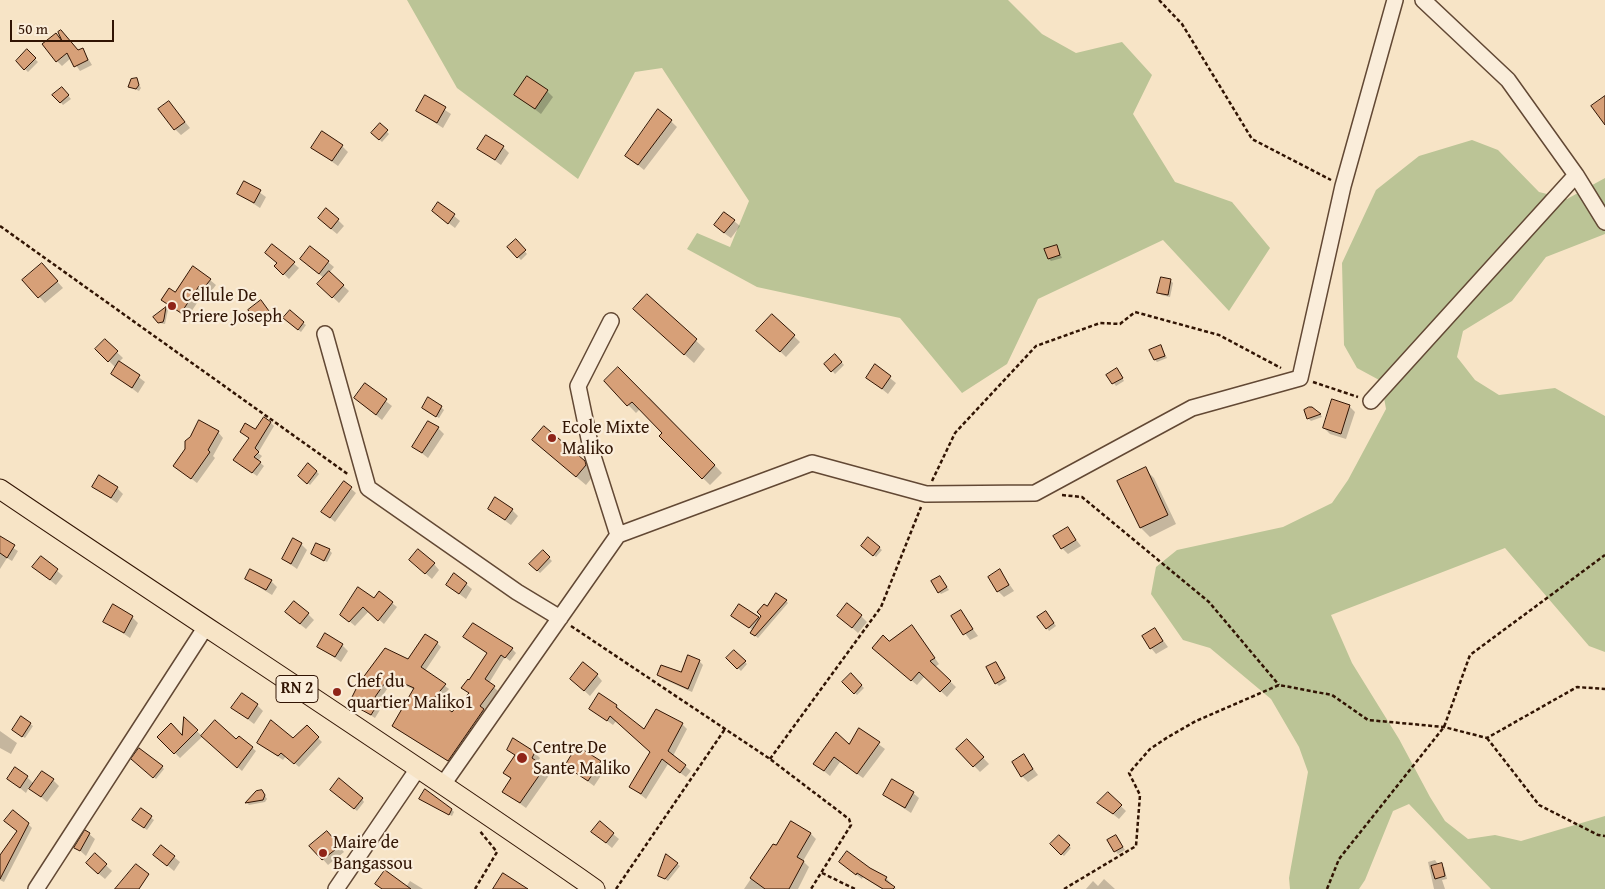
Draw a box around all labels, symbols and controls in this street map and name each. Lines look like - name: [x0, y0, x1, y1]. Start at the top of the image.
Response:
- scale bar: [12, 10, 116, 42]
- text: 50 m: [18, 18, 48, 39]
- place label: Cellule De Priere Joseph: [182, 285, 282, 328]
- marker: Cellule De Priere Joseph: [166, 300, 178, 312]
- place label: Ecole Mixte Maliko: [562, 417, 650, 459]
- marker: Ecole Mixte Maliko: [546, 432, 558, 444]
- place label: Chef du quartier Maliko1: [347, 671, 473, 714]
- road number: RN 2: [276, 676, 318, 702]
- marker: Chef du quartier Maliko1: [331, 686, 343, 698]
- place label: Centre De Sante Maliko: [533, 737, 631, 780]
- marker: Centre De Sante Maliko: [515, 751, 529, 765]
- place label: Maire de Bangassou: [333, 832, 412, 874]
- marker: Maire de Bangassou: [317, 847, 329, 859]

